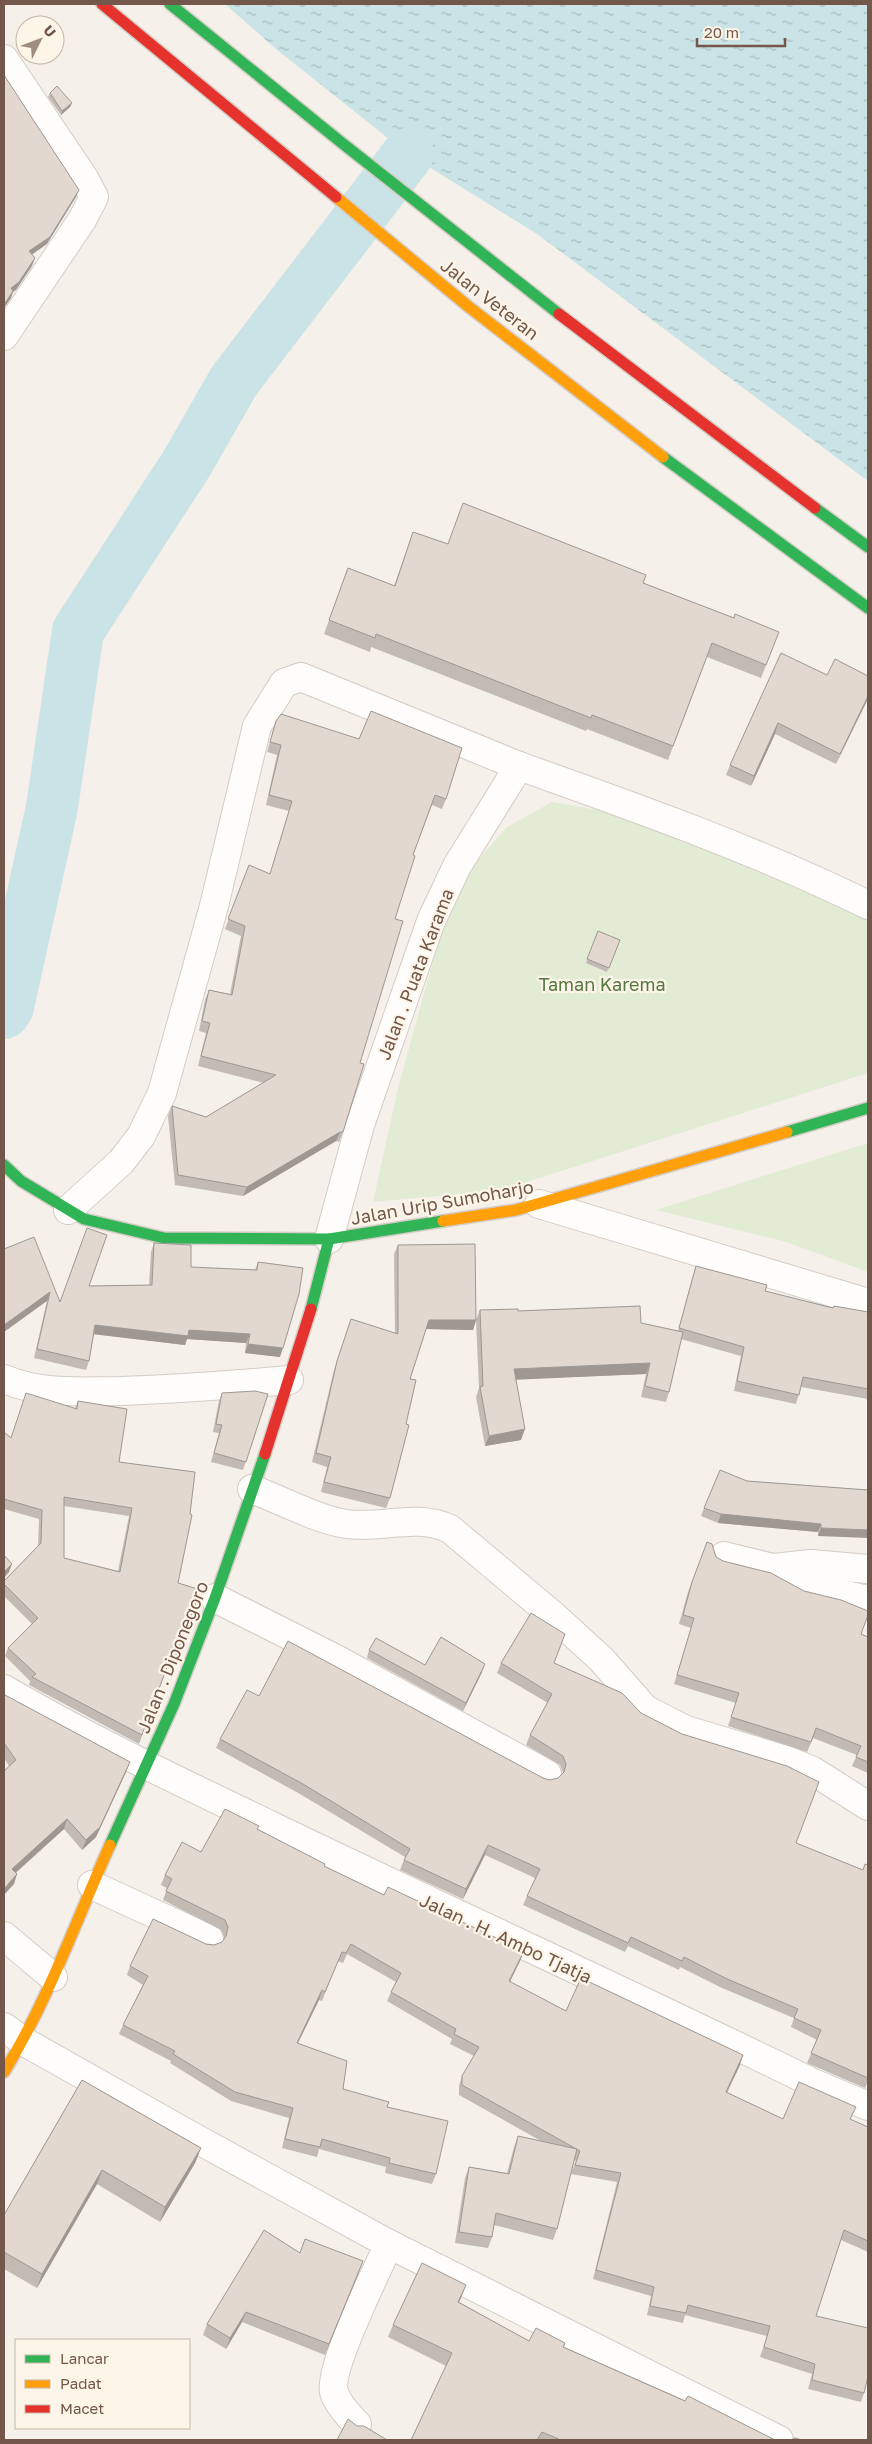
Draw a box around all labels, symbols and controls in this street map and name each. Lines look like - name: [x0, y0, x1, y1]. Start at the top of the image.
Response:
- north arrow: [15, 15, 65, 65]
- scale bar: [697, 15, 784, 47]
- text: U: [40, 21, 60, 40]
- text: 20 m: [704, 23, 739, 41]
- street label: Jalan Veteran: [436, 254, 544, 344]
- street label: Jalan . Puata Karama: [372, 885, 458, 1063]
- park label: Taman Karema: [538, 973, 666, 995]
- street label: Jalan Urip Sumoharjo: [349, 1175, 535, 1229]
- street label: Jalan . Diponegoro: [131, 1578, 213, 1736]
- street label: Jalan . H. Ambo Tjatja: [416, 1888, 596, 1988]
- legend: [15, 2339, 190, 2429]
- text: Lancar: [60, 2349, 109, 2367]
- text: Padat: [60, 2374, 102, 2392]
- text: Macet: [60, 2399, 104, 2417]

